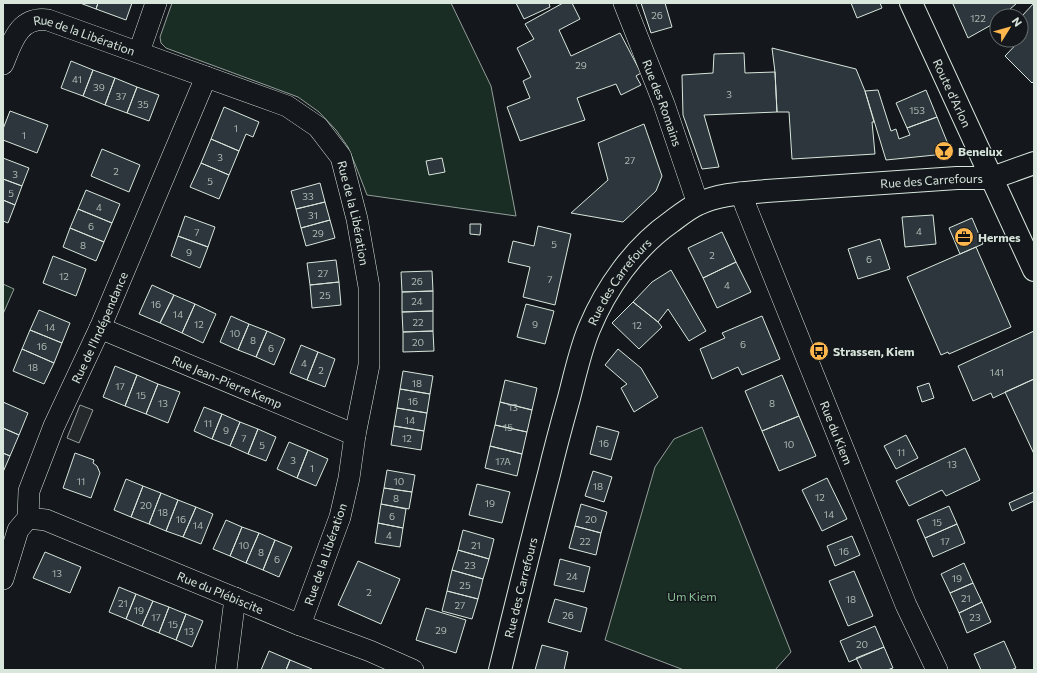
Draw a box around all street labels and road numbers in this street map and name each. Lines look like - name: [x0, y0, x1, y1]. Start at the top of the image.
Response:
- street label: Rue de la Libération: [32, 12, 137, 58]
- street label: Route d'Arlon: [931, 56, 974, 129]
- street label: Rue des Romains: [640, 57, 685, 148]
- street label: Rue de la Libération: [335, 159, 372, 266]
- street label: Rue des Carrefours: [880, 171, 983, 190]
- street label: Rue des Carrefours: [585, 235, 654, 327]
- street label: Rue de l'Indépendance: [68, 269, 130, 385]
- street label: Rue Jean-Pierre Kemp: [170, 352, 284, 411]
- street label: Rue du Kiem: [818, 399, 856, 466]
- street label: Rue de la Libération: [301, 501, 349, 607]
- street label: Rue des Carrefours: [501, 536, 540, 639]
- street label: Rue du Plébiscite: [175, 568, 266, 616]

